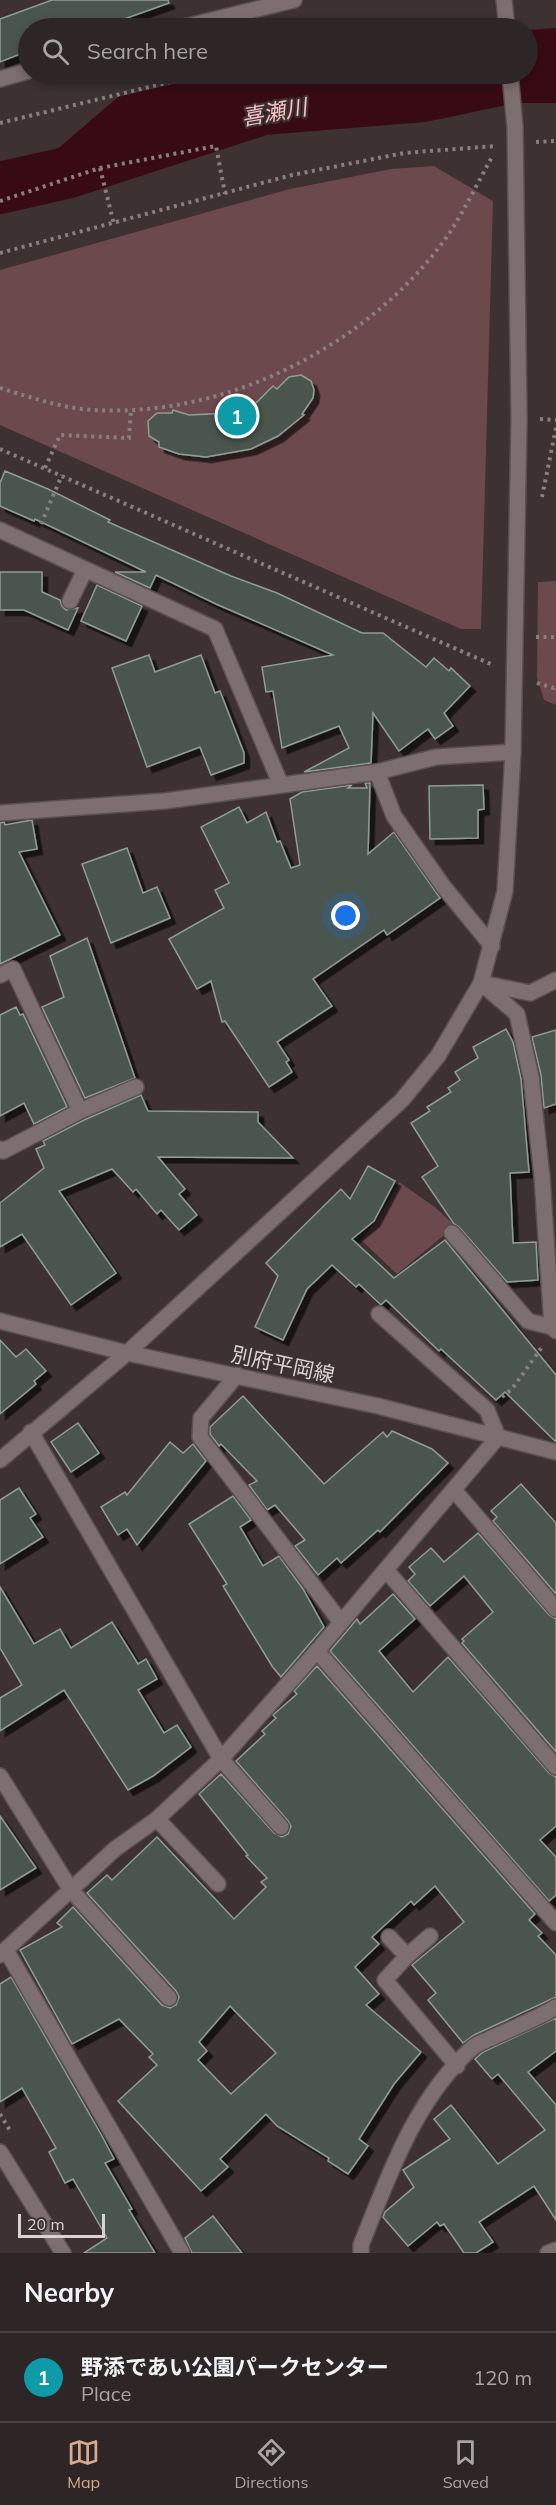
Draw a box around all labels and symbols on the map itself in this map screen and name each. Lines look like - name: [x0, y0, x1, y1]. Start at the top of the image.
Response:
- water label: 喜瀬川: [239, 92, 311, 132]
- pin: 1: [218, 394, 256, 438]
- your location: [331, 901, 360, 930]
- street label: 別府平岡線: [229, 1340, 337, 1388]
- scale bar: [18, 2211, 105, 2238]

